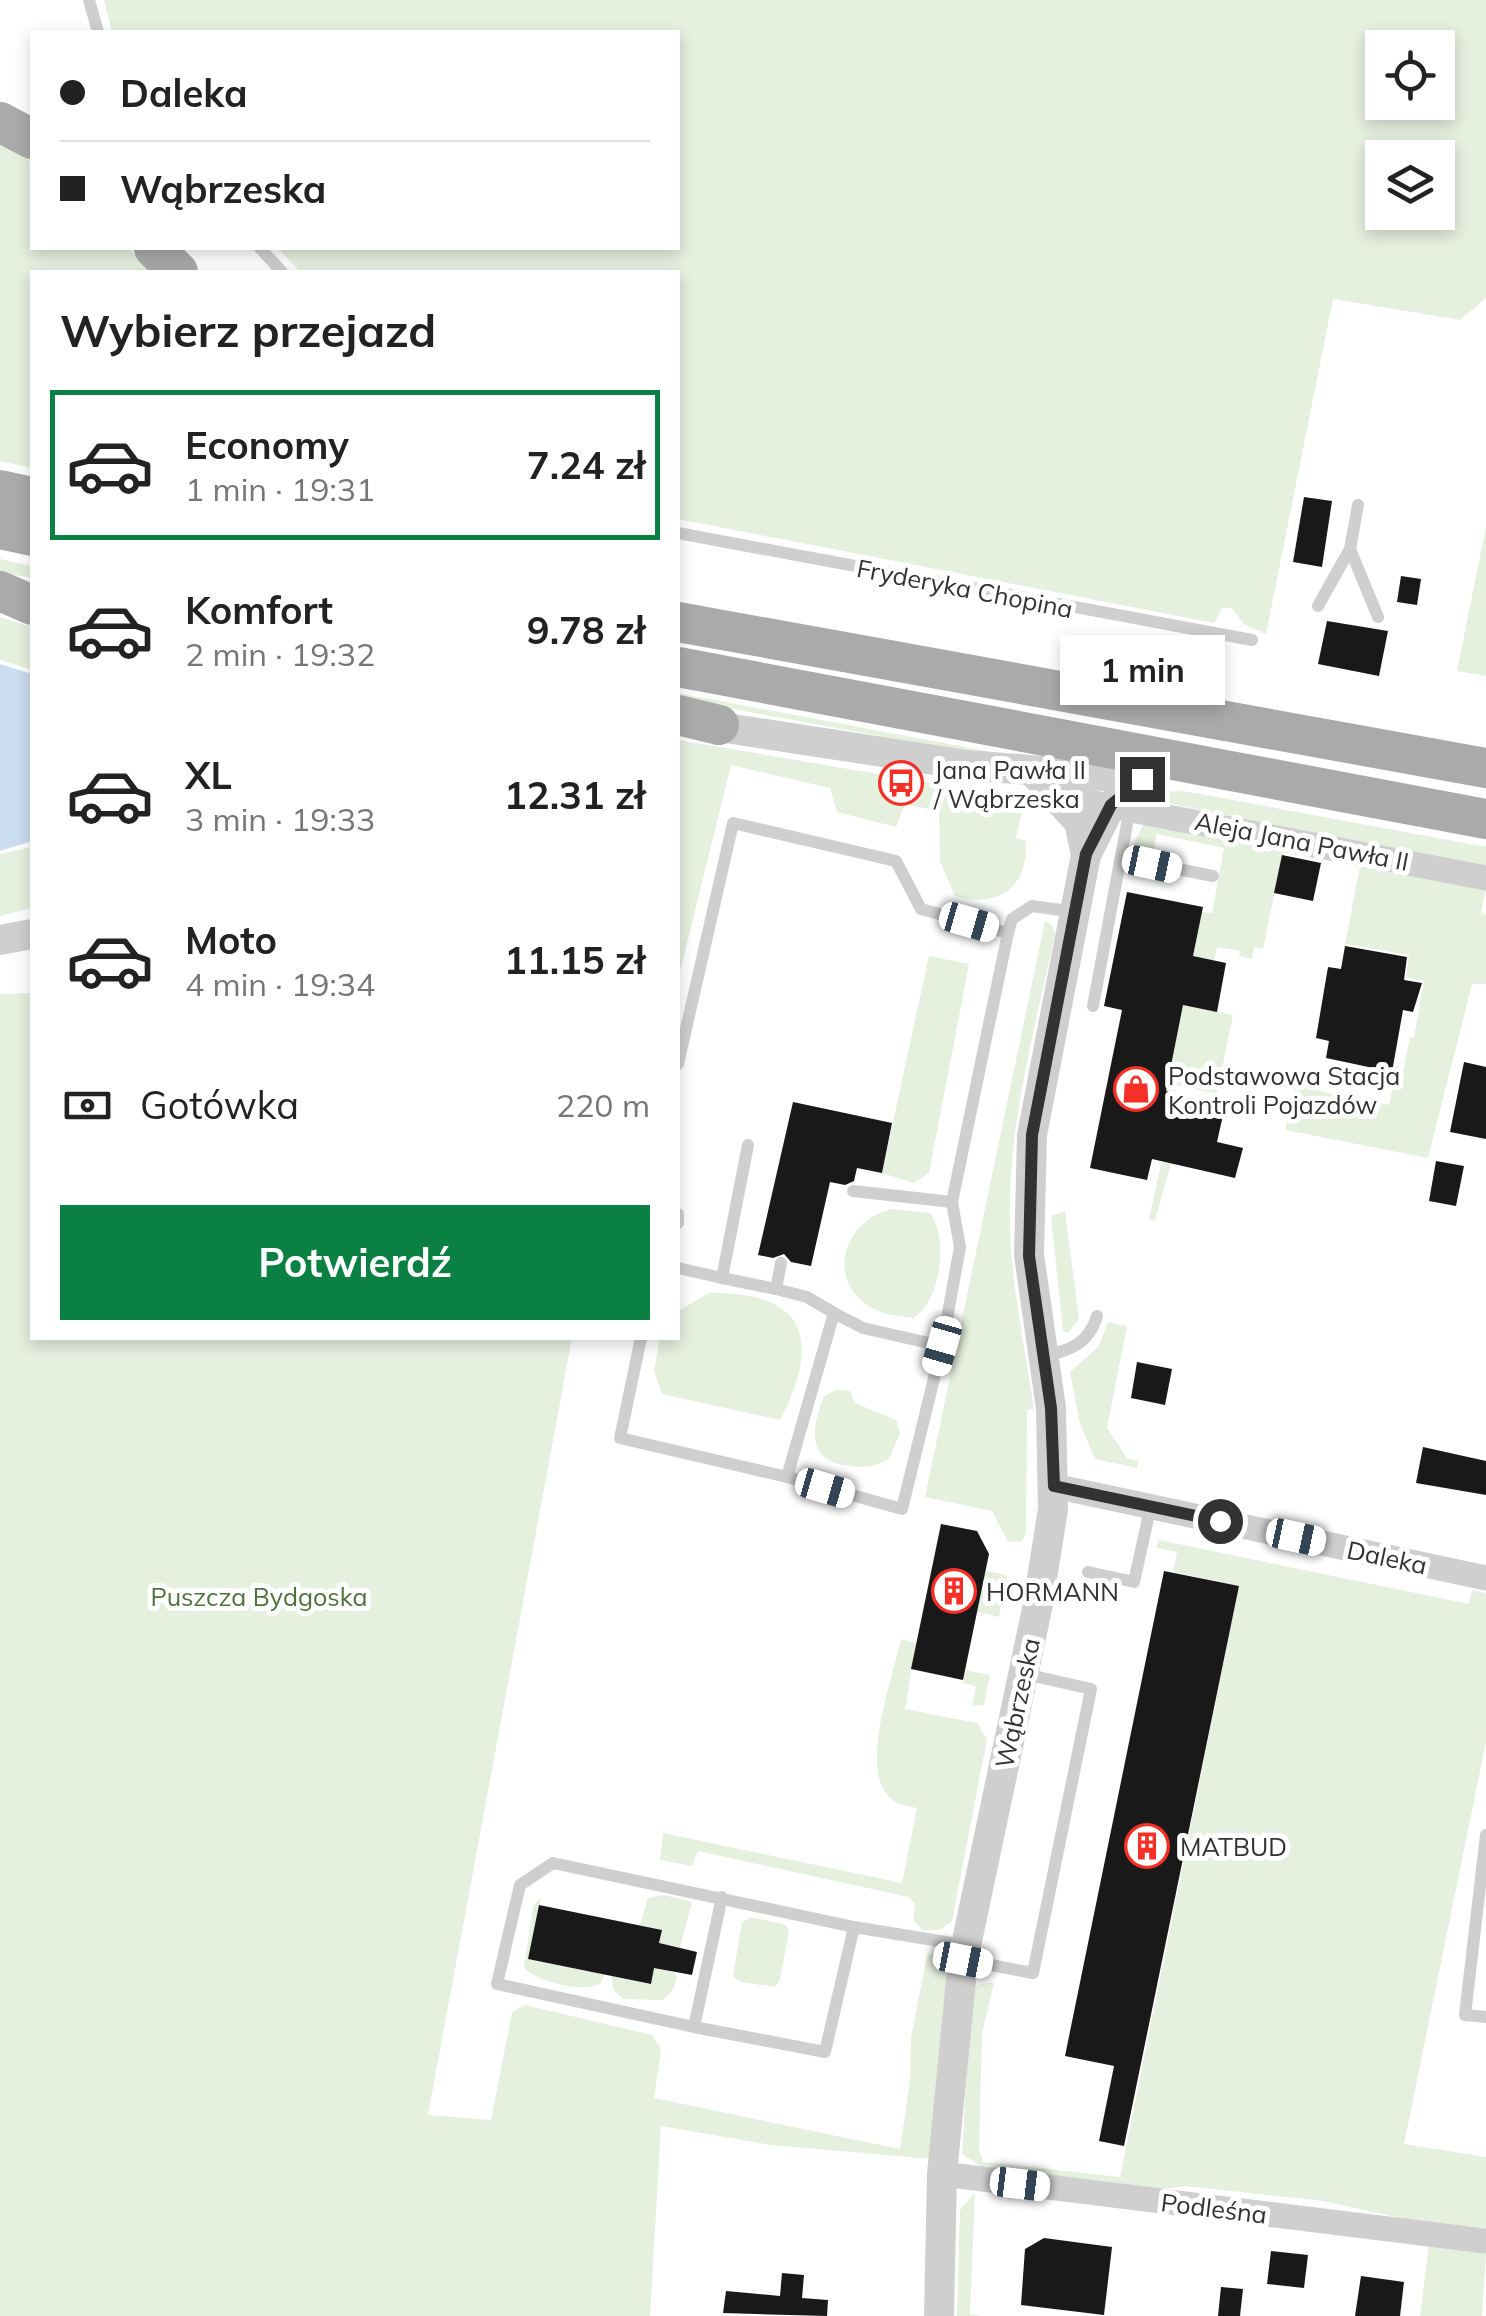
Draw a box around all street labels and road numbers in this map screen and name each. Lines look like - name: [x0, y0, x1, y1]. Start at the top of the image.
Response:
- street label: Fryderyka Chopina: [854, 552, 1076, 624]
- street label: Aleja Jana Pawła II: [1192, 805, 1412, 877]
- street label: Daleka: [1344, 1533, 1430, 1581]
- street label: Wąbrzeska: [988, 1635, 1046, 1771]
- street label: Podleśna: [1159, 2186, 1269, 2230]

